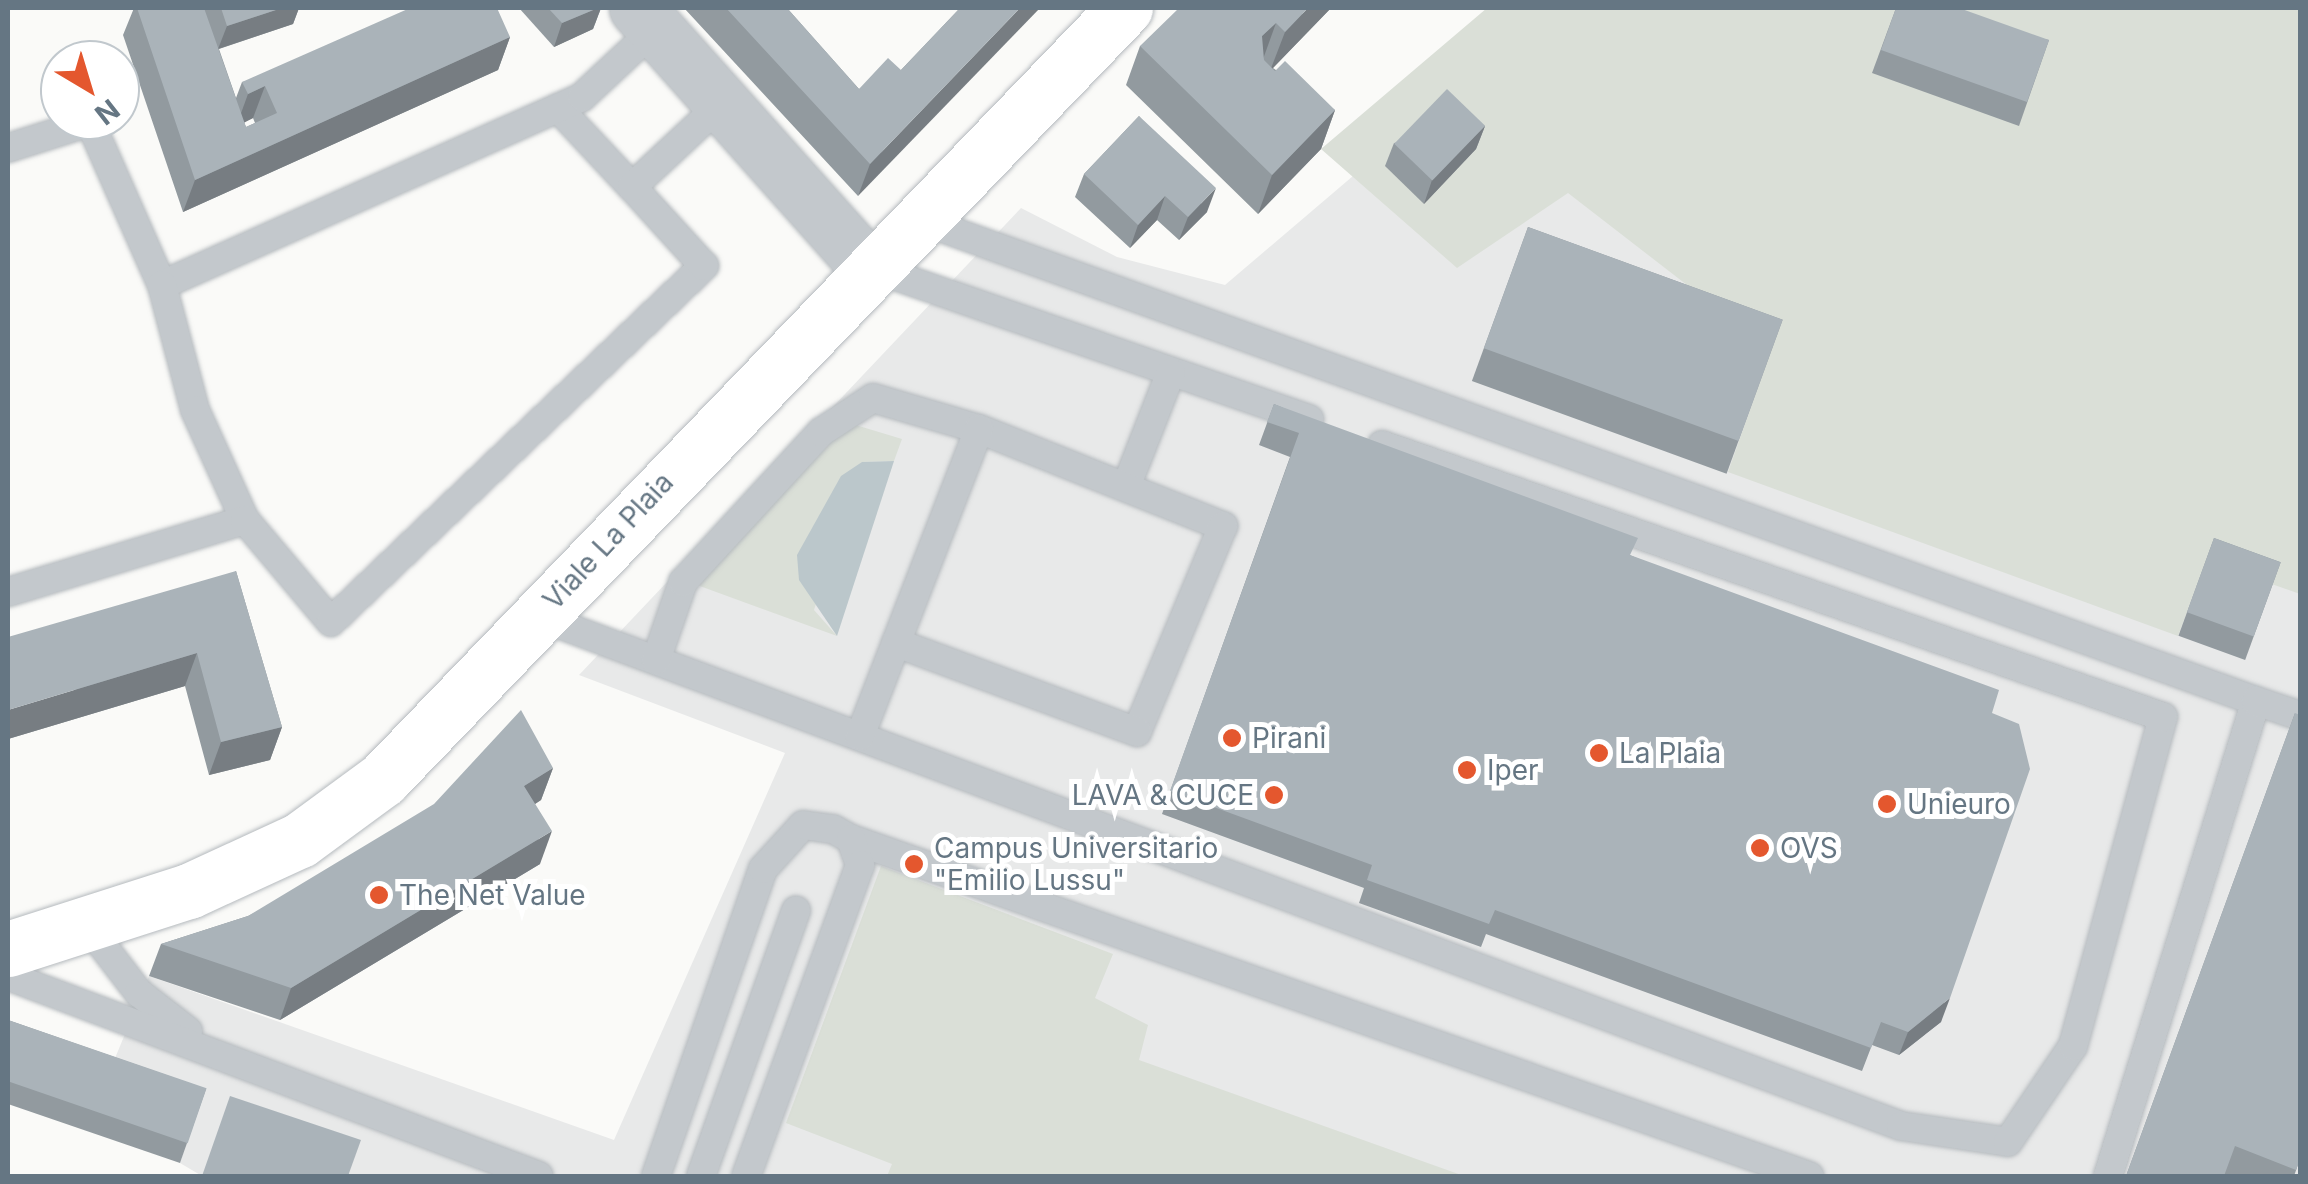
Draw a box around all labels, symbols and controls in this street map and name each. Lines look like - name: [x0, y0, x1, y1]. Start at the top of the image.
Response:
- north arrow: [40, 40, 140, 140]
- text: N: [88, 92, 126, 132]
- street label: Viale La Plaia: [536, 466, 680, 616]
- place label: Pirani: [1252, 721, 1326, 755]
- marker: Pirani: [1221, 727, 1243, 749]
- place label: La Plaia: [1619, 736, 1721, 770]
- marker: La Plaia: [1588, 742, 1610, 764]
- place label: Iper: [1487, 753, 1539, 787]
- marker: Iper: [1456, 759, 1478, 781]
- place label: LAVA & CUCE: [1072, 778, 1254, 812]
- marker: LAVA & CUCE: [1263, 784, 1285, 806]
- place label: Unieuro: [1907, 787, 2011, 821]
- marker: Unieuro: [1876, 793, 1898, 815]
- place label: Campus Universitario "Emilio Lussu": [934, 831, 1218, 897]
- place label: OVS: [1780, 831, 1838, 865]
- marker: OVS: [1749, 837, 1771, 859]
- marker: Campus Universitario "Emilio Lussu": [903, 853, 925, 875]
- place label: The Net Value: [399, 878, 586, 912]
- marker: The Net Value: [368, 884, 390, 906]

